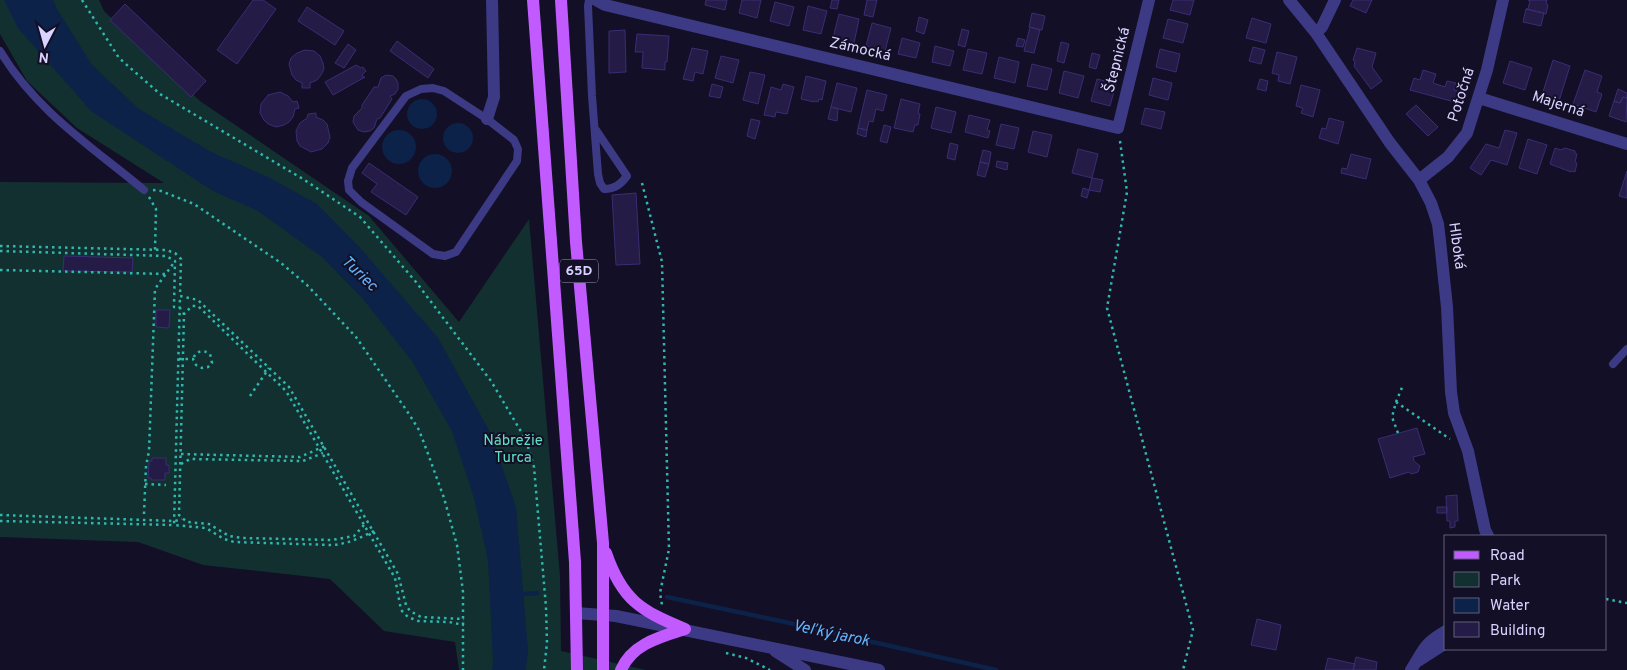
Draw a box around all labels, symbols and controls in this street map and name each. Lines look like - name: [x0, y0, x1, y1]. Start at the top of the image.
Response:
- north arrow: [20, 20, 70, 70]
- street label: Štepnická: [1099, 25, 1135, 95]
- street label: Zámocká: [827, 34, 893, 66]
- text: N: [38, 47, 50, 65]
- street label: Potočná: [1444, 65, 1480, 124]
- street label: Majerná: [1529, 88, 1587, 122]
- street label: Hlboká: [1443, 221, 1469, 271]
- water label: Turiec: [337, 252, 382, 296]
- road number: 65D: [560, 260, 598, 282]
- park label: Nábrežie Turca: [483, 432, 543, 468]
- legend: [1444, 535, 1607, 650]
- text: Road: [1490, 547, 1525, 566]
- text: Park: [1490, 572, 1521, 591]
- text: Water: [1490, 597, 1530, 616]
- water label: Veľký jarok: [791, 616, 872, 652]
- text: Building: [1490, 622, 1545, 641]

